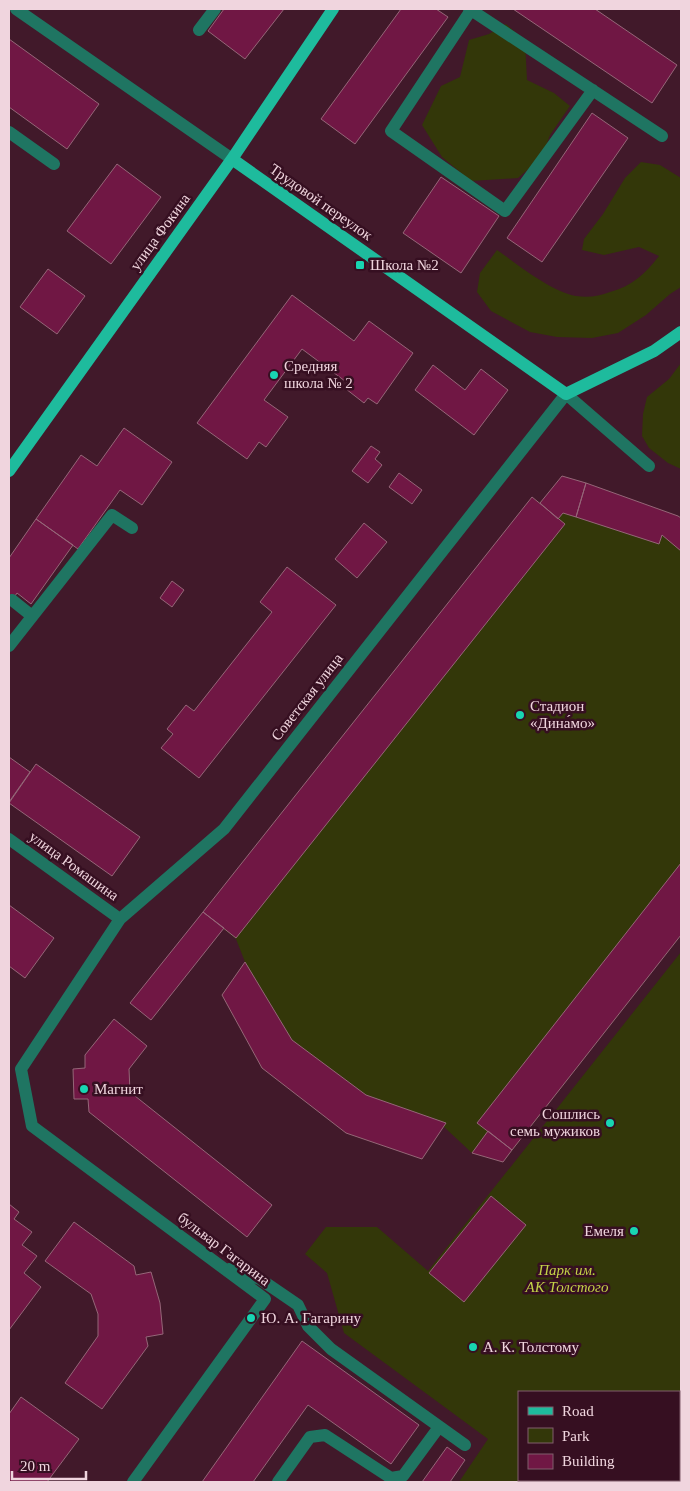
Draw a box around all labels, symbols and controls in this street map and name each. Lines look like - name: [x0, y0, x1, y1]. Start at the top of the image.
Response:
- street label: Трудовой переулок: [267, 161, 376, 244]
- street label: улица Фокина: [127, 191, 193, 273]
- place label: Школа №2: [370, 257, 439, 273]
- marker: Школа №2: [354, 259, 366, 271]
- place label: Средняя школа № 2: [284, 358, 353, 391]
- marker: Средняя школа № 2: [268, 369, 280, 381]
- street label: Советская улица: [268, 650, 346, 744]
- place label: Стадион «Дина́мо»: [530, 698, 595, 731]
- marker: Стадион «Дина́мо»: [514, 709, 526, 721]
- street label: улица Ромашина: [26, 828, 122, 904]
- place label: Магнит: [94, 1081, 143, 1097]
- marker: Магнит: [78, 1083, 90, 1095]
- place label: Сошлись семь мужиков: [510, 1106, 600, 1139]
- marker: Сошлись семь мужиков: [604, 1117, 616, 1129]
- street label: бульвар Гагарина: [175, 1209, 273, 1289]
- place label: Емеля: [584, 1223, 624, 1239]
- marker: Емеля: [628, 1225, 640, 1237]
- park label: Парк им. АК Толстого: [525, 1262, 609, 1295]
- place label: Ю. А. Гагарину: [261, 1310, 362, 1326]
- marker: Ю. А. Гагарину: [245, 1312, 257, 1324]
- place label: А. К. Толстому: [483, 1339, 579, 1355]
- marker: А. К. Толстому: [467, 1341, 479, 1353]
- legend: [518, 1391, 680, 1481]
- text: Road: [562, 1403, 594, 1419]
- text: Park: [562, 1428, 590, 1444]
- scale bar: [12, 1448, 86, 1480]
- text: Building: [562, 1453, 615, 1469]
- text: 20 m: [20, 1458, 51, 1474]

